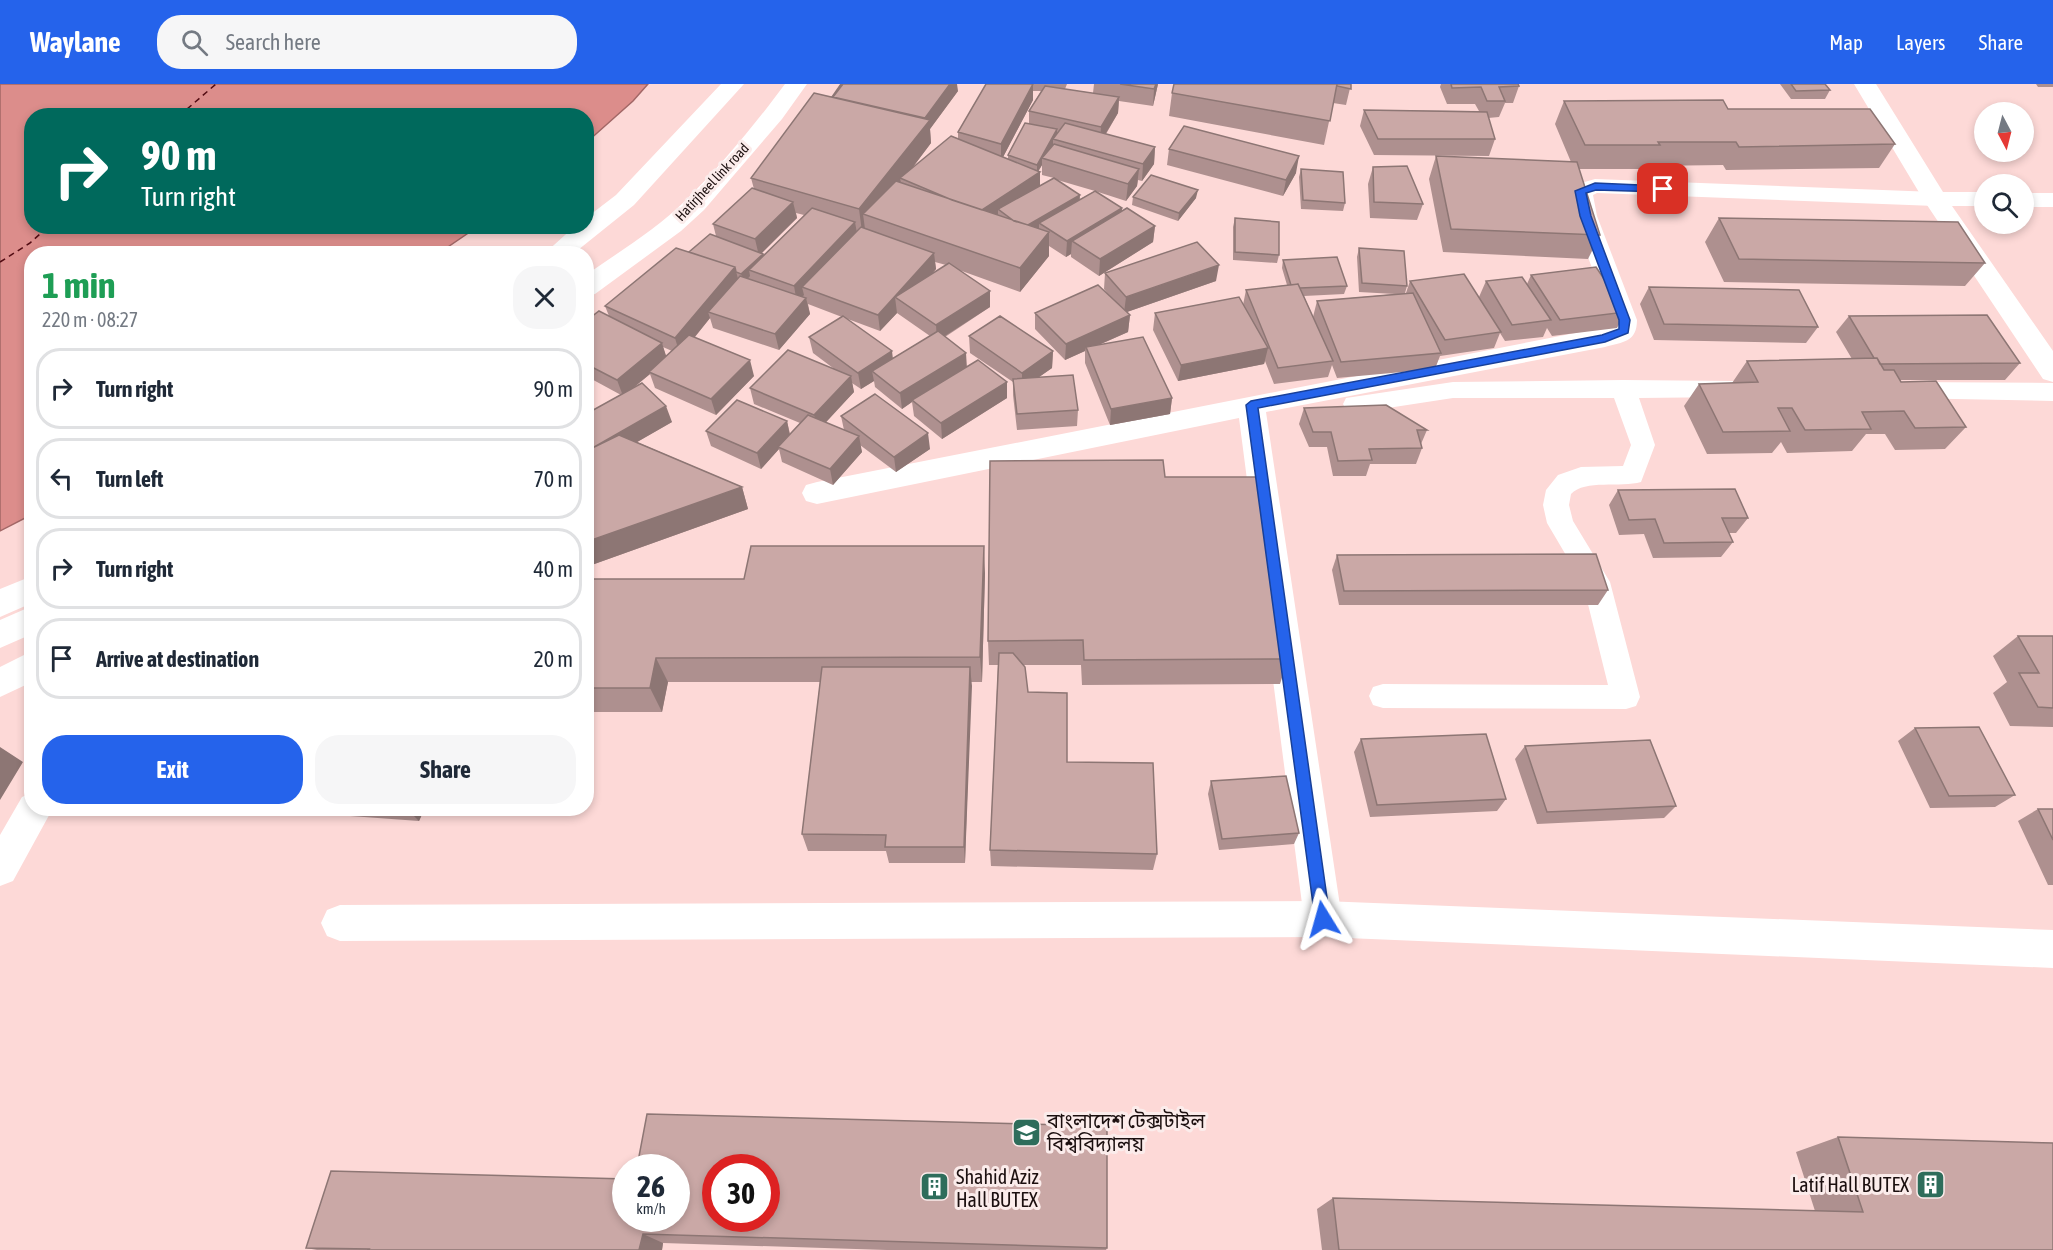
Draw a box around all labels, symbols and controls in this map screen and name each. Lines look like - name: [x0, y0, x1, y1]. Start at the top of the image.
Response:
- search box: [157, 15, 577, 69]
- text: Waylane: [30, 26, 121, 58]
- icon: search: [178, 26, 211, 59]
- text: Search here: [226, 29, 321, 55]
- text: Map: [1829, 30, 1863, 54]
- text: Layers: [1896, 30, 1946, 54]
- text: Share: [1979, 30, 2023, 54]
- north arrow: [1974, 102, 2034, 162]
- map controls: [1974, 102, 2034, 234]
- text: 90 m: [141, 131, 216, 179]
- icon: right: [42, 132, 120, 210]
- street label: Hatirjheel link road: [672, 140, 752, 224]
- pin: [1637, 163, 1688, 214]
- icon: arrive: [1646, 172, 1679, 205]
- button: search: [1974, 174, 2034, 234]
- text: Turn right: [141, 181, 236, 212]
- text: 1 min: [42, 264, 116, 306]
- button: close: [513, 266, 576, 329]
- text: 220 m · 08:27: [42, 308, 138, 331]
- icon: right: [45, 372, 78, 405]
- text: Turn right: [96, 376, 173, 402]
- text: 90 m: [533, 376, 573, 402]
- icon: left: [45, 462, 78, 495]
- text: Turn left: [96, 466, 163, 492]
- text: 70 m: [533, 466, 573, 492]
- icon: right: [45, 552, 78, 585]
- text: Turn right: [96, 556, 173, 582]
- text: 40 m: [533, 556, 573, 582]
- icon: arrive: [45, 642, 78, 675]
- text: Arrive at destination: [96, 646, 259, 672]
- text: 20 m: [533, 646, 573, 672]
- button: Exit: [42, 735, 303, 804]
- button: Share: [315, 735, 576, 804]
- position arrow: [1291, 887, 1355, 951]
- place label: বাংলাদেশ টেক্সটাইল বিশ্ববিদ্যালয়: [1046, 1109, 1206, 1155]
- school or university icon: বাংলাদেশ টেক্সটাইল বিশ্ববিদ্যালয়: [1010, 1116, 1042, 1148]
- speed limit sign: 30: [702, 1154, 780, 1232]
- place label: Shahid Aziz Hall BUTEX: [956, 1165, 1039, 1211]
- building icon: Latif Hall BUTEX: [1914, 1168, 1946, 1200]
- text: 26: [637, 1169, 665, 1203]
- building icon: Shahid Aziz Hall BUTEX: [919, 1171, 951, 1203]
- place label: Latif Hall BUTEX: [1792, 1173, 1909, 1196]
- text: km/h: [636, 1200, 666, 1217]

